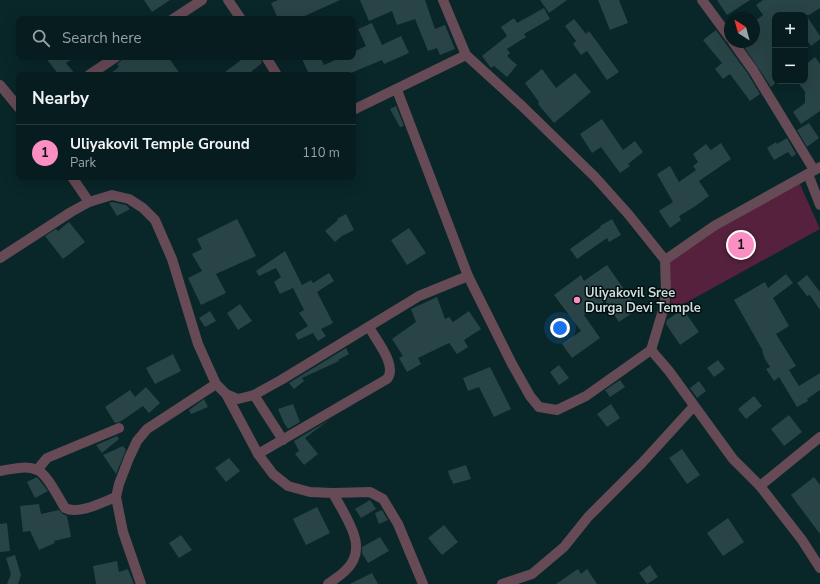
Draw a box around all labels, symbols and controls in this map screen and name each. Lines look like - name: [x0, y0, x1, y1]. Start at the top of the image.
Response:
- north arrow: [724, 12, 760, 48]
- map controls: [772, 12, 808, 84]
- button: +: [772, 12, 808, 48]
- search box: [16, 16, 356, 60]
- icon: search: [30, 27, 52, 49]
- text: Search here: [62, 28, 142, 48]
- button: −: [772, 48, 808, 84]
- text: Nearby: [32, 87, 89, 110]
- text: Uliyakovil Temple Ground: [70, 134, 250, 154]
- text: 1: [41, 144, 49, 162]
- text: 110 m: [302, 144, 340, 162]
- text: Park: [70, 154, 96, 172]
- pin: 1: [728, 230, 754, 260]
- place label: Uliyakovil Sree Durga Devi Temple: [585, 284, 701, 317]
- marker: Uliyakovil Sree Durga Devi Temple: [572, 295, 582, 305]
- your location: [550, 318, 570, 338]

